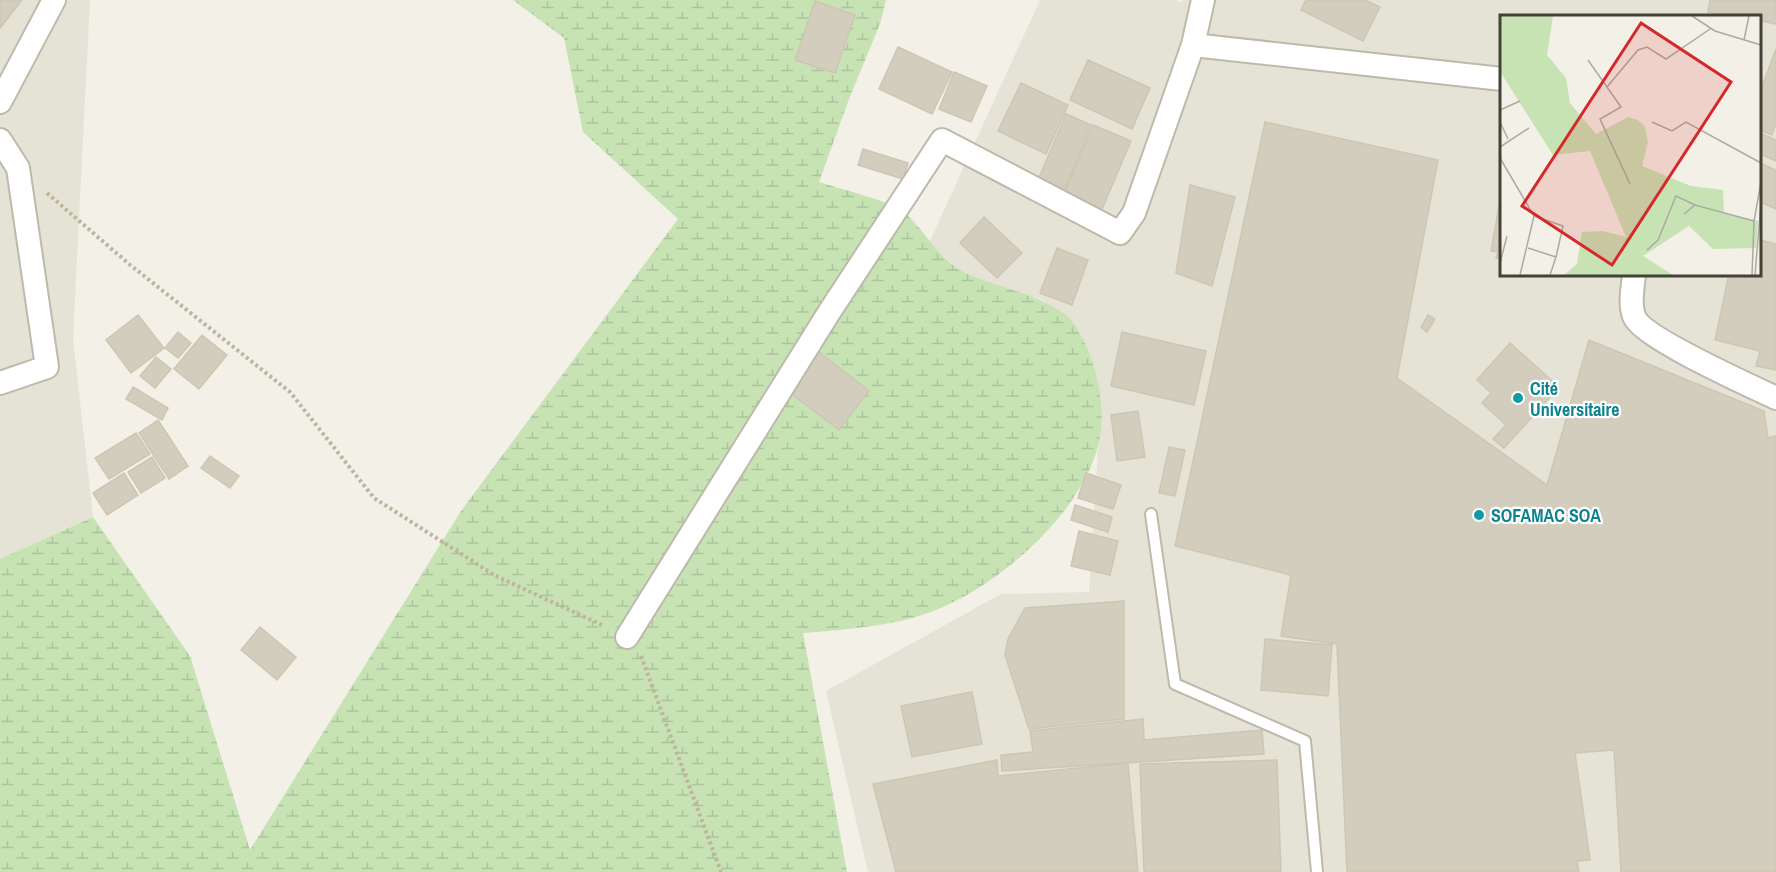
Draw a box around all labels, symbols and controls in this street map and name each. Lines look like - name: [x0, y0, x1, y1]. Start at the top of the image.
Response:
- inset map: [1500, 15, 1761, 276]
- place label: Cité Universitaire: [1530, 376, 1619, 422]
- marker: Cité Universitaire: [1511, 391, 1525, 405]
- place label: SOFAMAC SOA: [1491, 503, 1601, 528]
- marker: SOFAMAC SOA: [1472, 508, 1486, 522]

